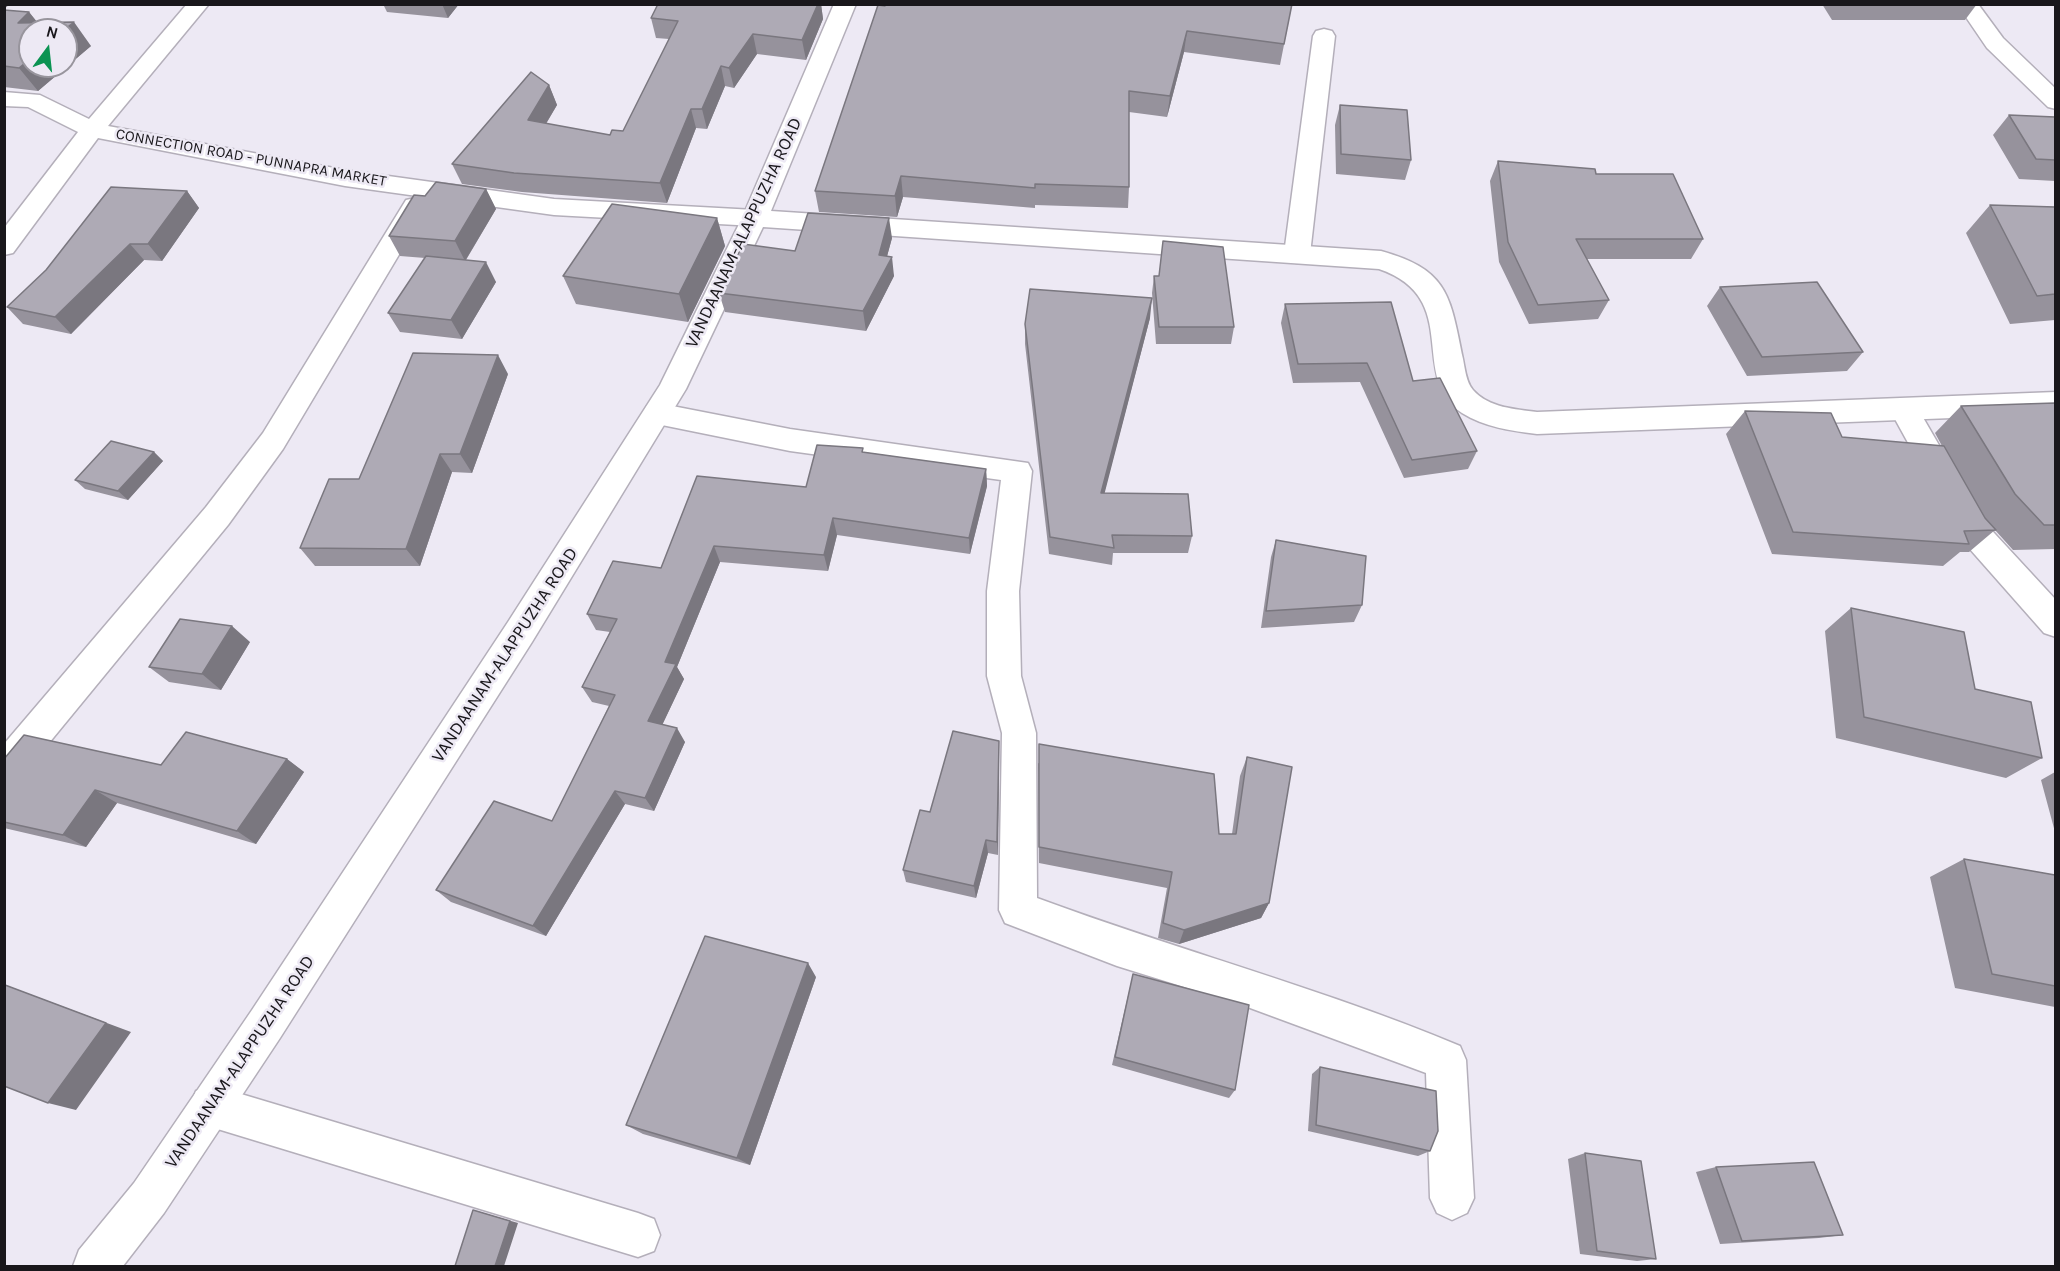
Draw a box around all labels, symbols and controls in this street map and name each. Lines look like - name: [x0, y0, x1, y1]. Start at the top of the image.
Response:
- north arrow: [18, 18, 78, 78]
- text: N: [44, 21, 60, 43]
- street label: VANDAANAM-ALAPPUZHA ROAD: [681, 114, 807, 352]
- street label: CONNECTION ROAD - PUNNAPRA MARKET: [114, 125, 388, 191]
- street label: VANDAANAM-ALAPPUZHA ROAD: [427, 544, 583, 766]
- street label: VANDAANAM-ALAPPUZHA ROAD: [161, 952, 319, 1172]

